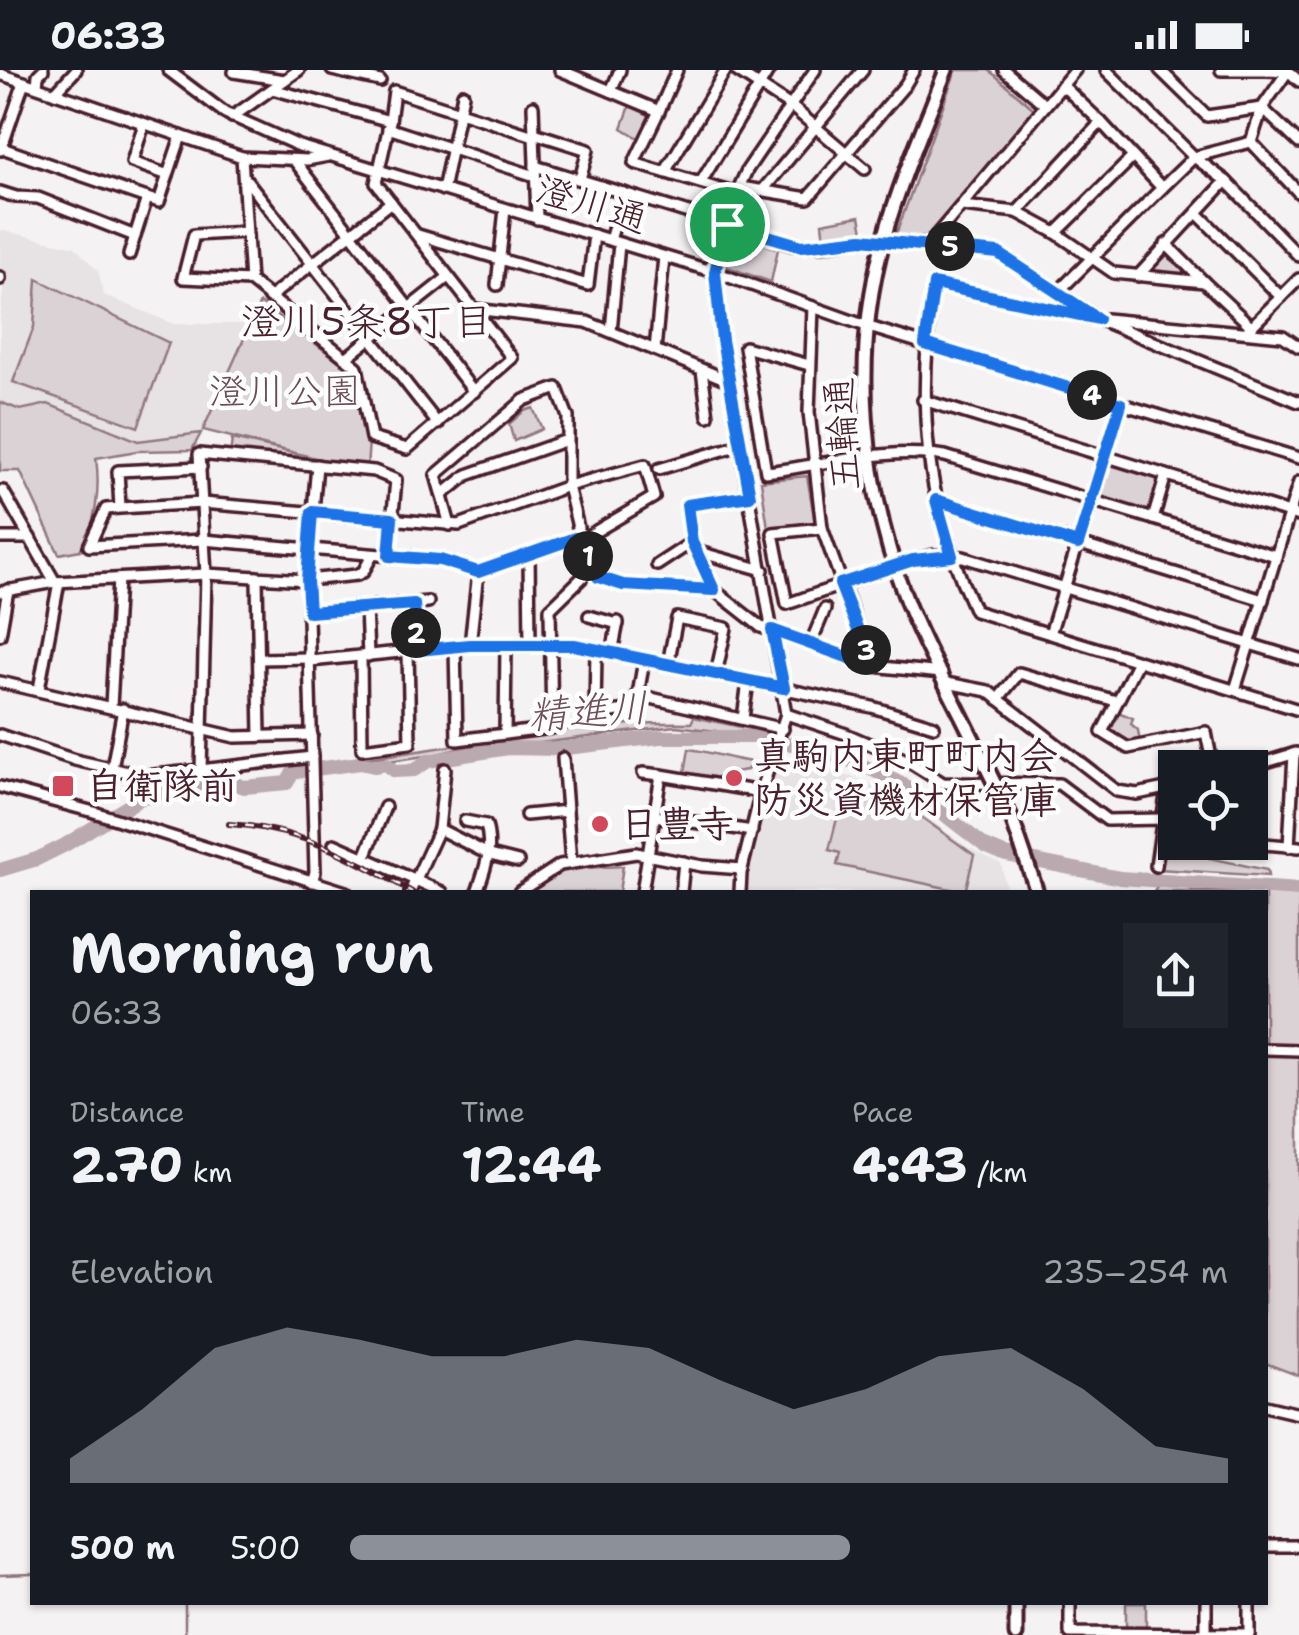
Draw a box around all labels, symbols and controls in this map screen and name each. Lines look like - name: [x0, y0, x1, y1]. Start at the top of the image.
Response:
- text: 06:33: [50, 10, 166, 61]
- street label: 澄川通: [530, 162, 654, 245]
- pin: [685, 182, 770, 267]
- icon: arrive: [700, 197, 755, 252]
- pin: 5: [925, 221, 975, 271]
- text: 5: [941, 227, 959, 265]
- district label: 澄川5条8丁目: [241, 294, 493, 348]
- park label: 澄川公園: [209, 365, 361, 416]
- pin: 4: [1067, 370, 1117, 420]
- street label: 五輪通: [812, 375, 871, 493]
- text: 4: [1082, 376, 1102, 414]
- pin: 1: [563, 531, 613, 581]
- text: 1: [582, 537, 594, 575]
- pin: 2: [391, 608, 441, 658]
- text: 2: [406, 614, 426, 652]
- pin: 3: [841, 625, 891, 675]
- text: 3: [856, 631, 876, 669]
- water label: 精進川: [526, 680, 650, 742]
- place label: 真駒内東町町内会 防災資機材保管庫: [754, 730, 1058, 825]
- map controls: [1158, 750, 1268, 860]
- button: locate: [1158, 750, 1268, 860]
- place label: 自衛隊前: [86, 760, 238, 811]
- marker: 真駒内東町町内会 防災資機材保管庫: [723, 767, 745, 789]
- marker: 自衛隊前: [50, 773, 76, 799]
- place label: 日豊寺: [620, 798, 734, 849]
- marker: 日豊寺: [589, 813, 611, 835]
- text: Morning run: [70, 916, 434, 990]
- button: share: [1123, 923, 1228, 1028]
- text: 06:33: [70, 991, 163, 1034]
- text: Distance: [70, 1093, 185, 1131]
- text: Time: [461, 1093, 525, 1131]
- text: Pace: [852, 1093, 914, 1131]
- text: 2.70: [70, 1131, 183, 1198]
- text: 12:44: [461, 1131, 601, 1198]
- text: 4:43: [852, 1131, 968, 1198]
- text: km: [183, 1153, 232, 1191]
- text: /km: [968, 1153, 1027, 1191]
- text: Elevation: [70, 1250, 213, 1293]
- text: 235–254 m: [1042, 1250, 1228, 1293]
- text: 500 m: [70, 1526, 175, 1569]
- text: 5:00: [230, 1526, 301, 1569]

